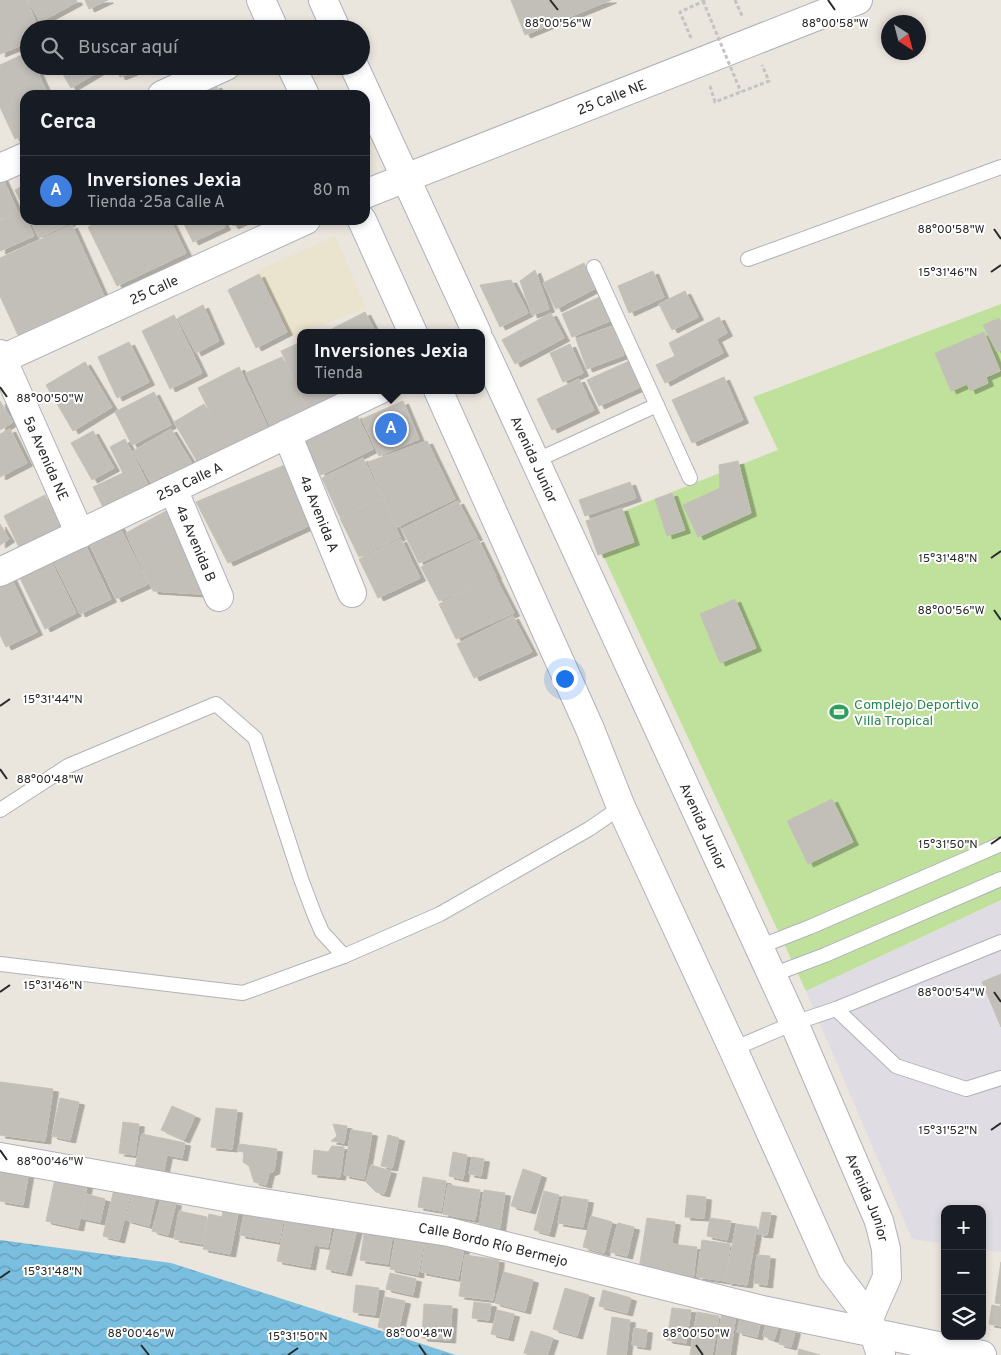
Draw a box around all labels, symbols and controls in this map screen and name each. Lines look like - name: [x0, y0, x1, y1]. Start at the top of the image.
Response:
- north arrow: [881, 15, 926, 60]
- text: 88°00'56"W: [525, 16, 592, 32]
- text: 88°00'58"W: [801, 16, 869, 32]
- search box: [20, 20, 370, 75]
- icon: search: [38, 34, 66, 62]
- text: Buscar aquí: [78, 36, 178, 60]
- street label: 25 Calle NE: [575, 77, 649, 120]
- text: Cerca: [40, 109, 96, 136]
- text: Inversiones Jexia: [87, 169, 241, 193]
- text: A: [50, 181, 62, 201]
- text: 80 m: [313, 181, 350, 201]
- text: Tienda · 25a Calle A: [87, 193, 225, 213]
- text: 88°00'58"W: [917, 222, 985, 238]
- text: 15°31'46"N: [918, 265, 978, 281]
- street label: 25 Calle: [127, 273, 181, 310]
- popup: [297, 329, 485, 394]
- text: Inversiones Jexia: [314, 340, 468, 364]
- text: Tienda: [314, 364, 363, 384]
- text: 88°00'50"W: [16, 391, 84, 407]
- pin: A: [375, 410, 407, 448]
- street label: 5a Avenida NE: [19, 414, 71, 504]
- street label: Avenida Junior: [506, 414, 561, 507]
- street label: 25a Calle A: [154, 459, 226, 506]
- street label: 4a Avenida A: [295, 473, 341, 555]
- street label: 4a Avenida B: [171, 503, 219, 585]
- text: 15°31'48"N: [918, 551, 978, 567]
- text: 88°00'56"W: [918, 603, 985, 619]
- your location: [552, 666, 578, 692]
- text: 15°31'44"N: [23, 692, 83, 708]
- place label: Complejo Deportivo Villa Tropical: [854, 697, 979, 730]
- sports icon: Complejo Deportivo Villa Tropical: [828, 701, 850, 723]
- text: 88°00'48"W: [16, 772, 84, 788]
- street label: Avenida Junior: [675, 781, 730, 874]
- text: 15°31'50"N: [918, 837, 978, 853]
- text: 15°31'46"N: [23, 978, 83, 994]
- text: 88°00'54"W: [917, 985, 985, 1001]
- text: 15°31'52"N: [918, 1123, 978, 1139]
- street label: Avenida Junior: [841, 1151, 891, 1244]
- text: 88°00'46"W: [17, 1154, 84, 1170]
- map controls: [941, 1205, 986, 1340]
- button: +: [941, 1205, 986, 1250]
- street label: Calle Bordo Río Bermejo: [417, 1220, 570, 1271]
- button: −: [941, 1250, 986, 1295]
- text: 15°31'48"N: [23, 1264, 83, 1280]
- button: layers: [941, 1295, 986, 1340]
- text: 88°00'46"W: [108, 1326, 175, 1342]
- text: 88°00'48"W: [385, 1326, 453, 1342]
- text: 88°00'50"W: [662, 1326, 730, 1342]
- text: 15°31'50"N: [268, 1329, 328, 1345]

